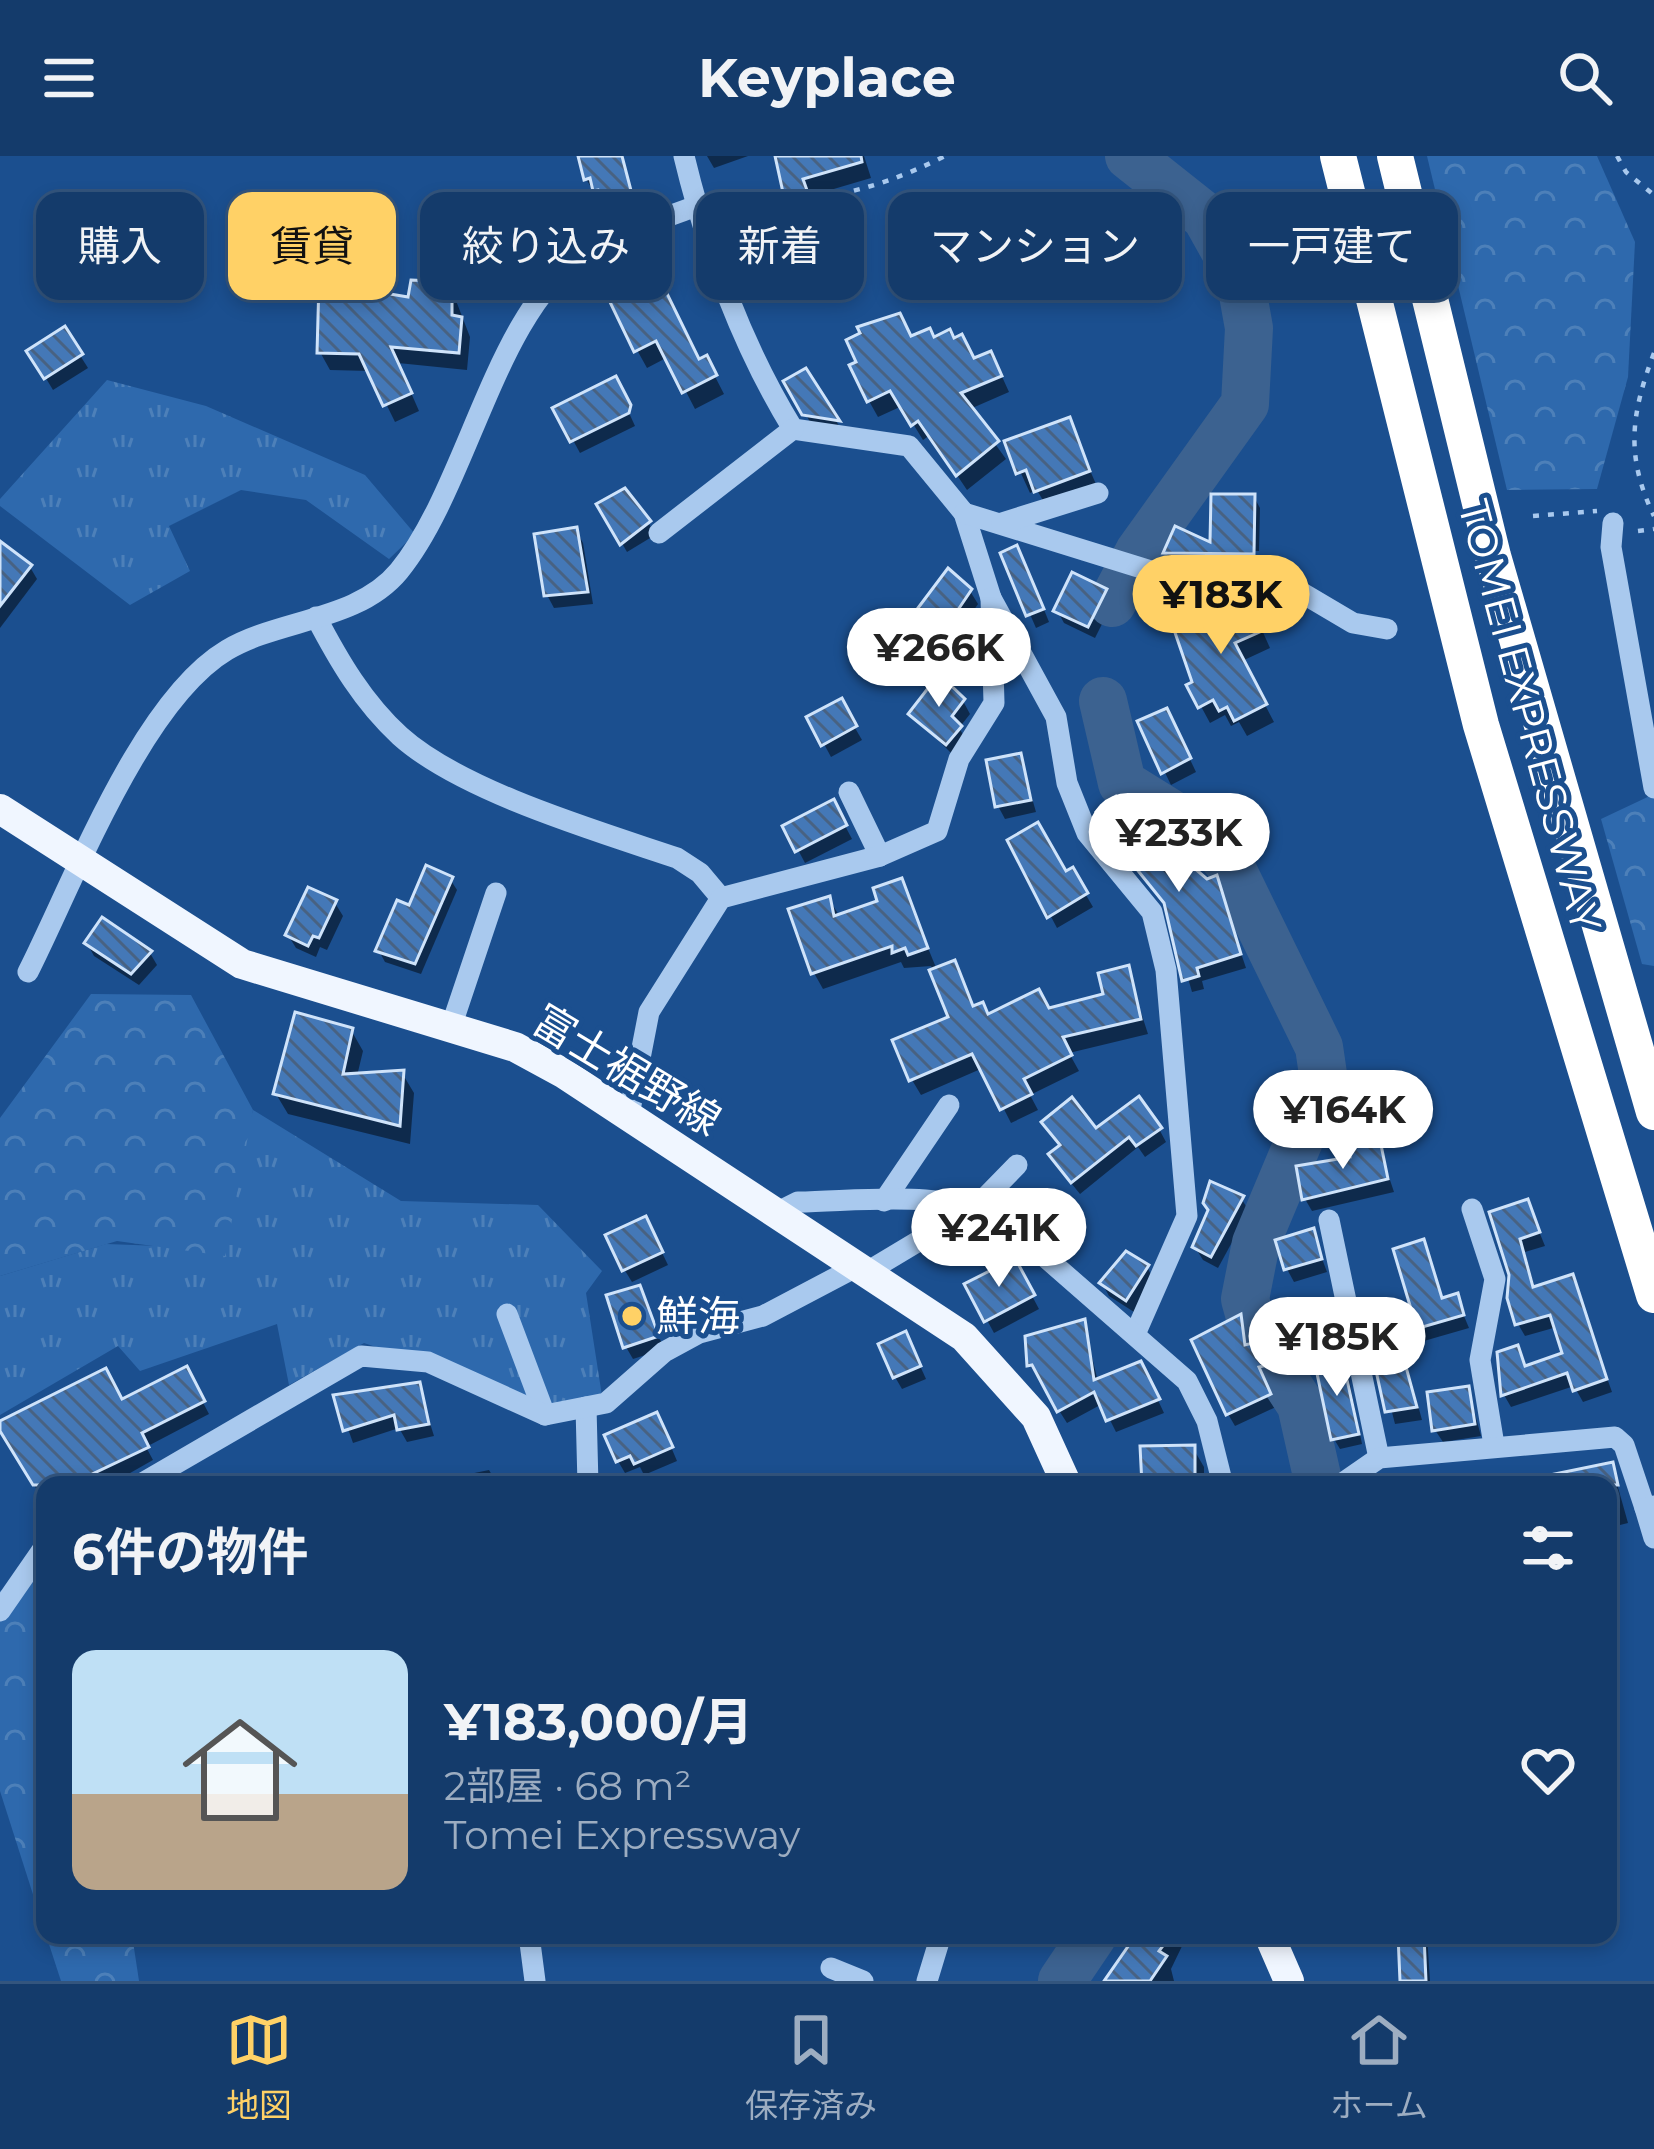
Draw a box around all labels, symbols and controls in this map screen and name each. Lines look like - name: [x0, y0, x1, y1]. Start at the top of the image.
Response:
- icon: menu: [36, 45, 102, 111]
- text: Keyplace: [698, 45, 956, 111]
- icon: search: [1552, 45, 1618, 111]
- chip: 購入: [36, 192, 204, 300]
- chip: 賃貸: [228, 192, 396, 300]
- chip: 絞り込み: [420, 192, 672, 300]
- chip: 新着: [696, 192, 864, 300]
- chip: マンション: [888, 192, 1182, 300]
- chip: 一戸建て: [1206, 192, 1458, 300]
- street label: TOMEI EXPRESSWAY: [1447, 494, 1613, 938]
- pin: ¥183K: [1137, 555, 1305, 657]
- text: ¥183K: [1160, 570, 1282, 618]
- pin: ¥266K: [855, 608, 1023, 710]
- text: ¥266K: [874, 623, 1004, 671]
- pin: ¥233K: [1095, 793, 1263, 895]
- text: ¥233K: [1116, 808, 1242, 856]
- street label: 富士裾野線: [524, 994, 730, 1146]
- pin: ¥164K: [1259, 1070, 1427, 1172]
- text: ¥164K: [1280, 1085, 1406, 1133]
- pin: ¥241K: [915, 1188, 1083, 1290]
- text: ¥241K: [938, 1203, 1060, 1251]
- place label: 鮮海: [656, 1290, 740, 1342]
- pin: ¥185K: [1253, 1297, 1421, 1399]
- marker: 鮮海: [619, 1303, 645, 1329]
- text: ¥185K: [1276, 1312, 1398, 1360]
- icon: filters: [1515, 1515, 1581, 1581]
- text: 6件の物件: [72, 1521, 309, 1583]
- text: ¥183,000/月: [444, 1691, 753, 1753]
- icon: home: [168, 1698, 312, 1842]
- icon: heart: [1515, 1737, 1581, 1803]
- text: 2部屋 · 68 m²: [444, 1762, 691, 1810]
- text: Tomei Expressway: [444, 1811, 800, 1859]
- tab: 地図: [226, 2007, 292, 2127]
- tab: 保存済み: [745, 2007, 877, 2127]
- tab: ホーム: [1330, 2007, 1428, 2127]

